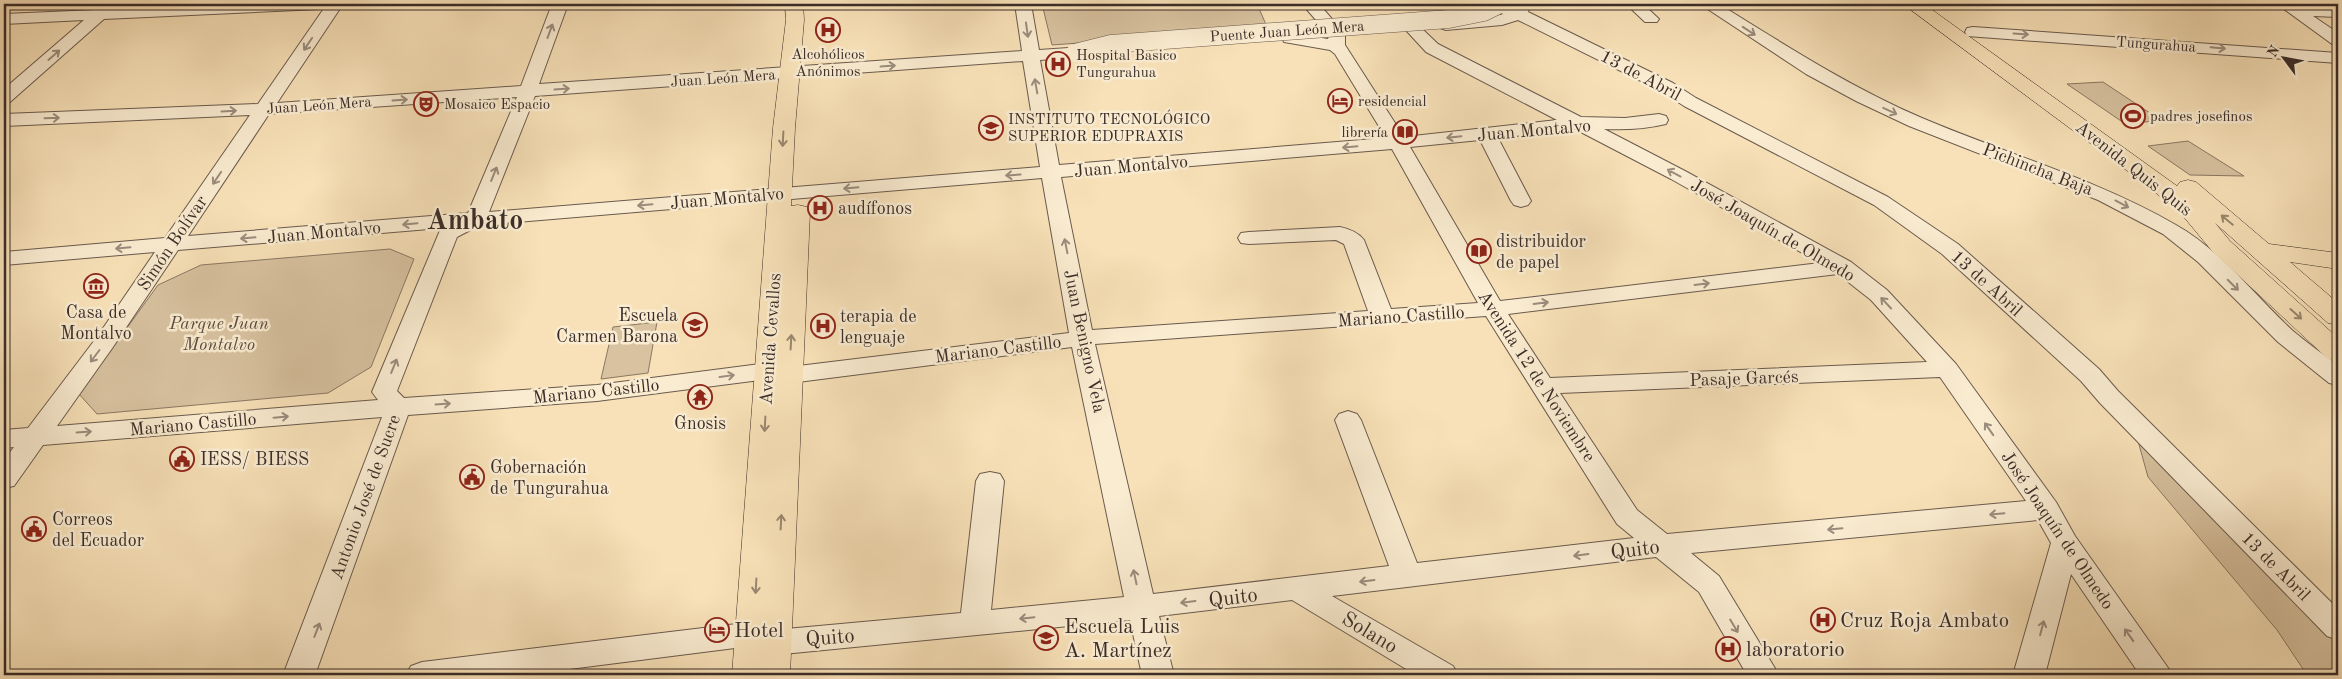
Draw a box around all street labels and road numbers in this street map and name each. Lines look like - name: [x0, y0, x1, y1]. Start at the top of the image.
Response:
- street label: Puente Juan León Mera: [1209, 20, 1366, 45]
- street label: Tungurahua: [2115, 35, 2197, 56]
- street label: 13 de Abril: [1597, 47, 1684, 105]
- street label: Juan León Mera: [670, 68, 777, 91]
- street label: Juan León Mera: [266, 95, 373, 118]
- street label: Juan Montalvo: [1476, 117, 1592, 145]
- street label: Avenida Quis Quis: [2072, 118, 2195, 220]
- street label: Pichincha Baja: [1980, 141, 2096, 199]
- street label: Juan Montalvo: [1073, 153, 1189, 181]
- street label: José Joaquín de Olmedo: [1687, 176, 1858, 285]
- street label: Juan Montalvo: [669, 185, 785, 213]
- street label: Simón Bolívar: [135, 192, 211, 294]
- street label: Juan Montalvo: [266, 219, 382, 247]
- street label: 13 de Abril: [1947, 247, 2025, 320]
- street label: Juan Benigno Vela: [1060, 268, 1108, 415]
- street label: Avenida Cevallos: [757, 272, 785, 406]
- street label: Avenida 12 de Noviembre: [1474, 288, 1598, 465]
- street label: Mariano Castillo: [1337, 304, 1465, 330]
- street label: Mariano Castillo: [934, 333, 1062, 367]
- street label: Pasaje Garcés: [1689, 368, 1799, 390]
- street label: Mariano Castillo: [532, 376, 660, 408]
- street label: Mariano Castillo: [129, 410, 257, 440]
- street label: Antonio José de Sucre: [328, 412, 404, 582]
- street label: José Joaquín de Olmedo: [1998, 448, 2117, 613]
- street label: 13 de Abril: [2238, 529, 2313, 605]
- street label: Quito: [1609, 537, 1661, 564]
- street label: Quito: [1207, 585, 1259, 612]
- street label: Solano: [1338, 609, 1401, 658]
- street label: Quito: [805, 626, 856, 651]

